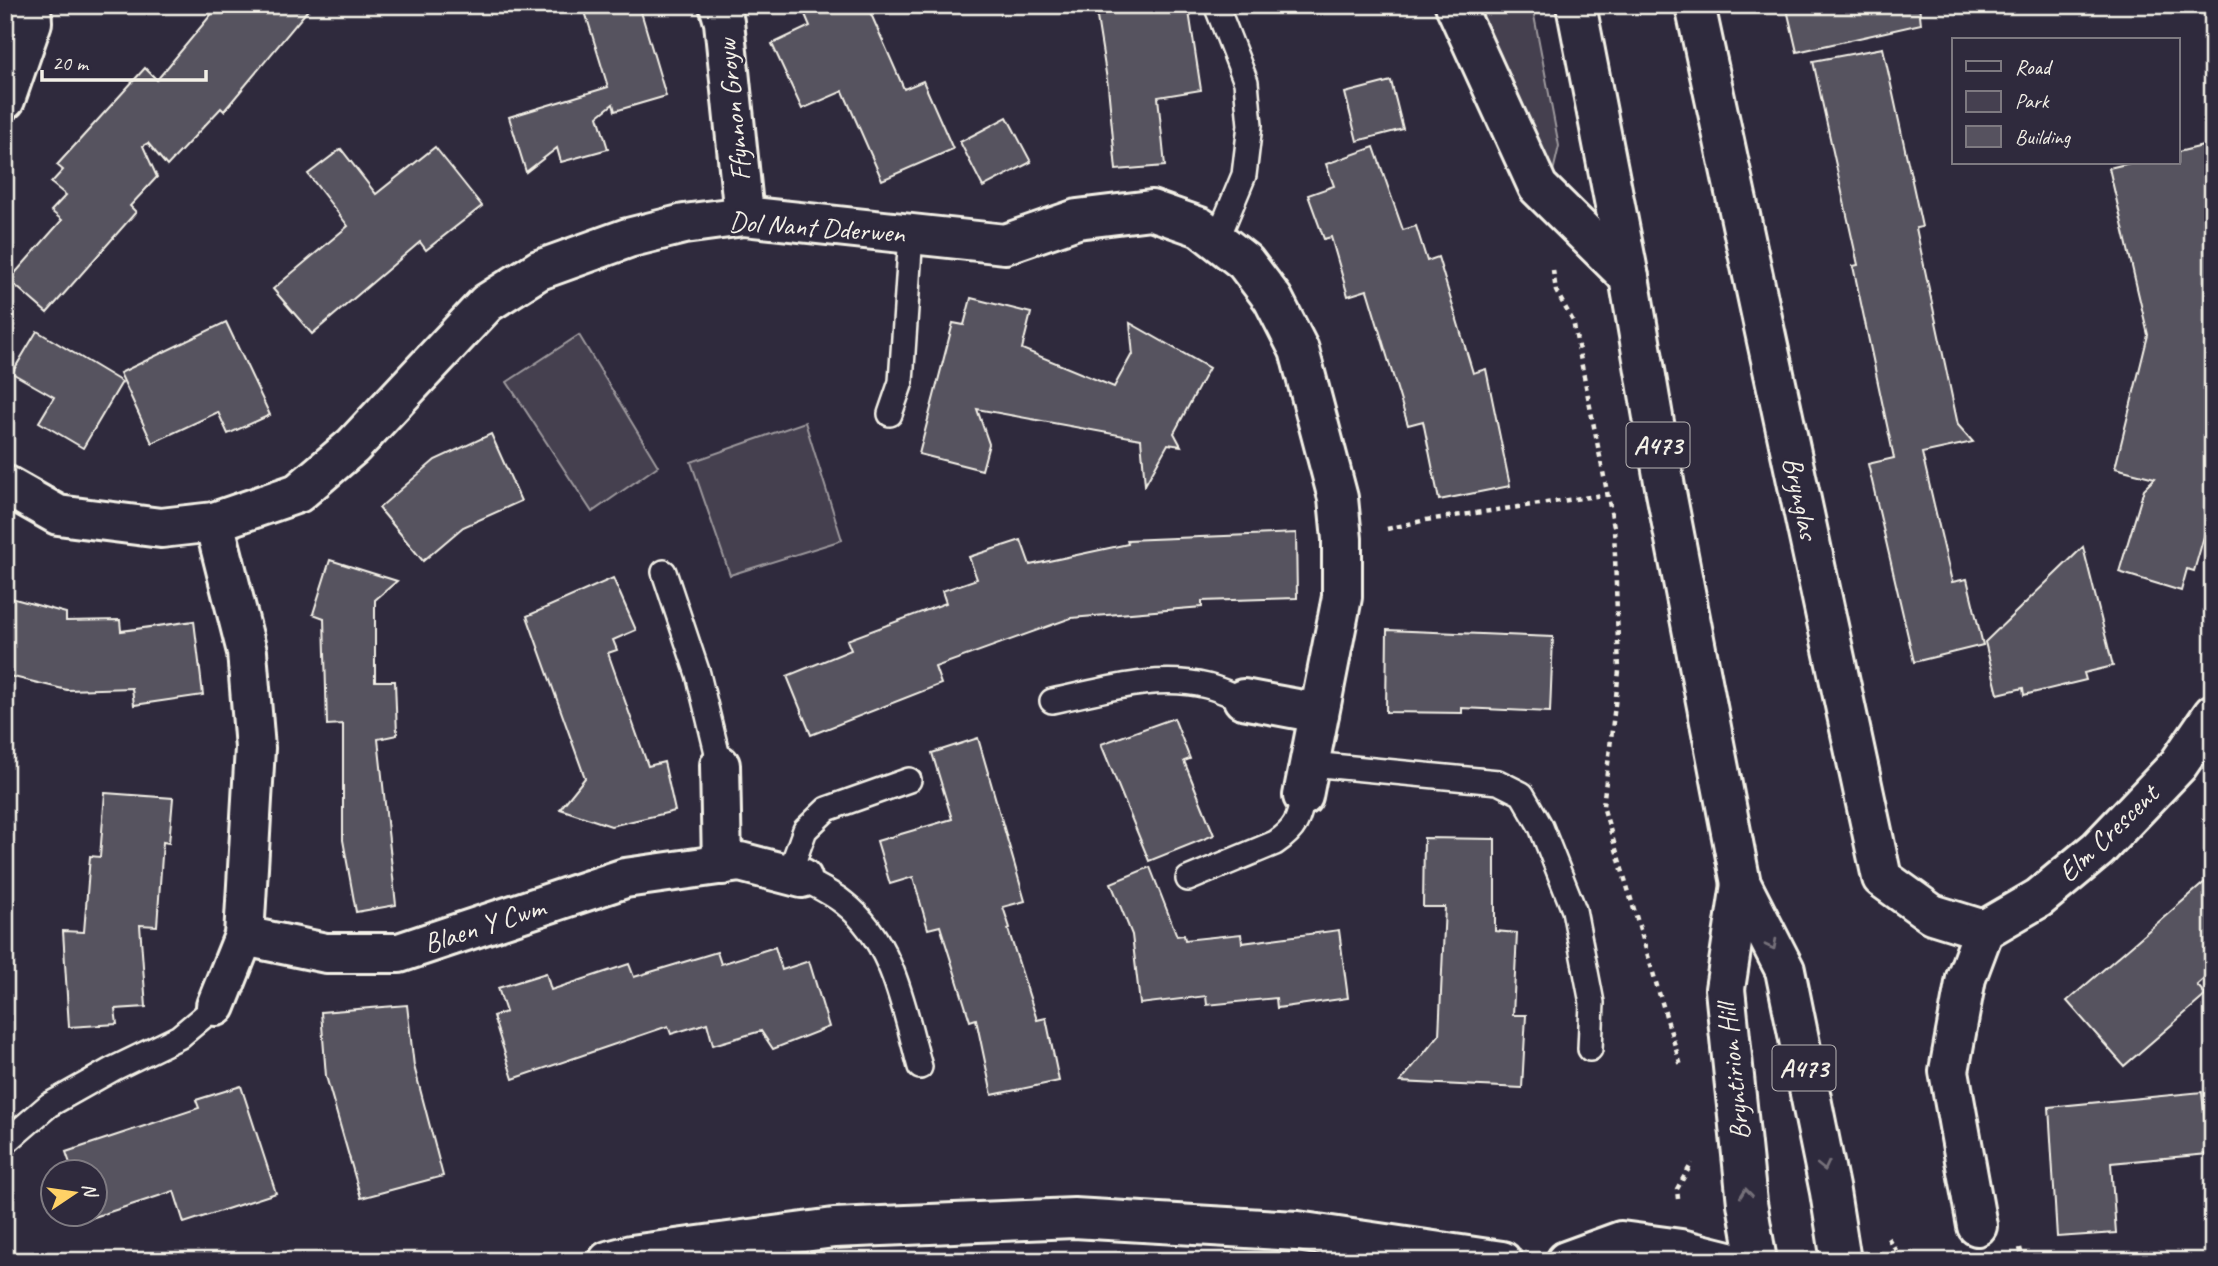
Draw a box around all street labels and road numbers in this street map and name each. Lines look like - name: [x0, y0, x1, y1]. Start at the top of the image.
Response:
- street label: Ffynnon Groyw: [708, 35, 758, 183]
- street label: Dol Nant Dderwen: [728, 203, 907, 251]
- road number: A473: [1626, 422, 1690, 467]
- street label: Brynglas: [1775, 454, 1827, 545]
- street label: Elm Crescent: [2050, 775, 2168, 889]
- street label: Blaen Y Cwm: [419, 888, 551, 961]
- street label: Bryntirion Hill: [1708, 997, 1758, 1142]
- road number: A473: [1772, 1046, 1836, 1091]

